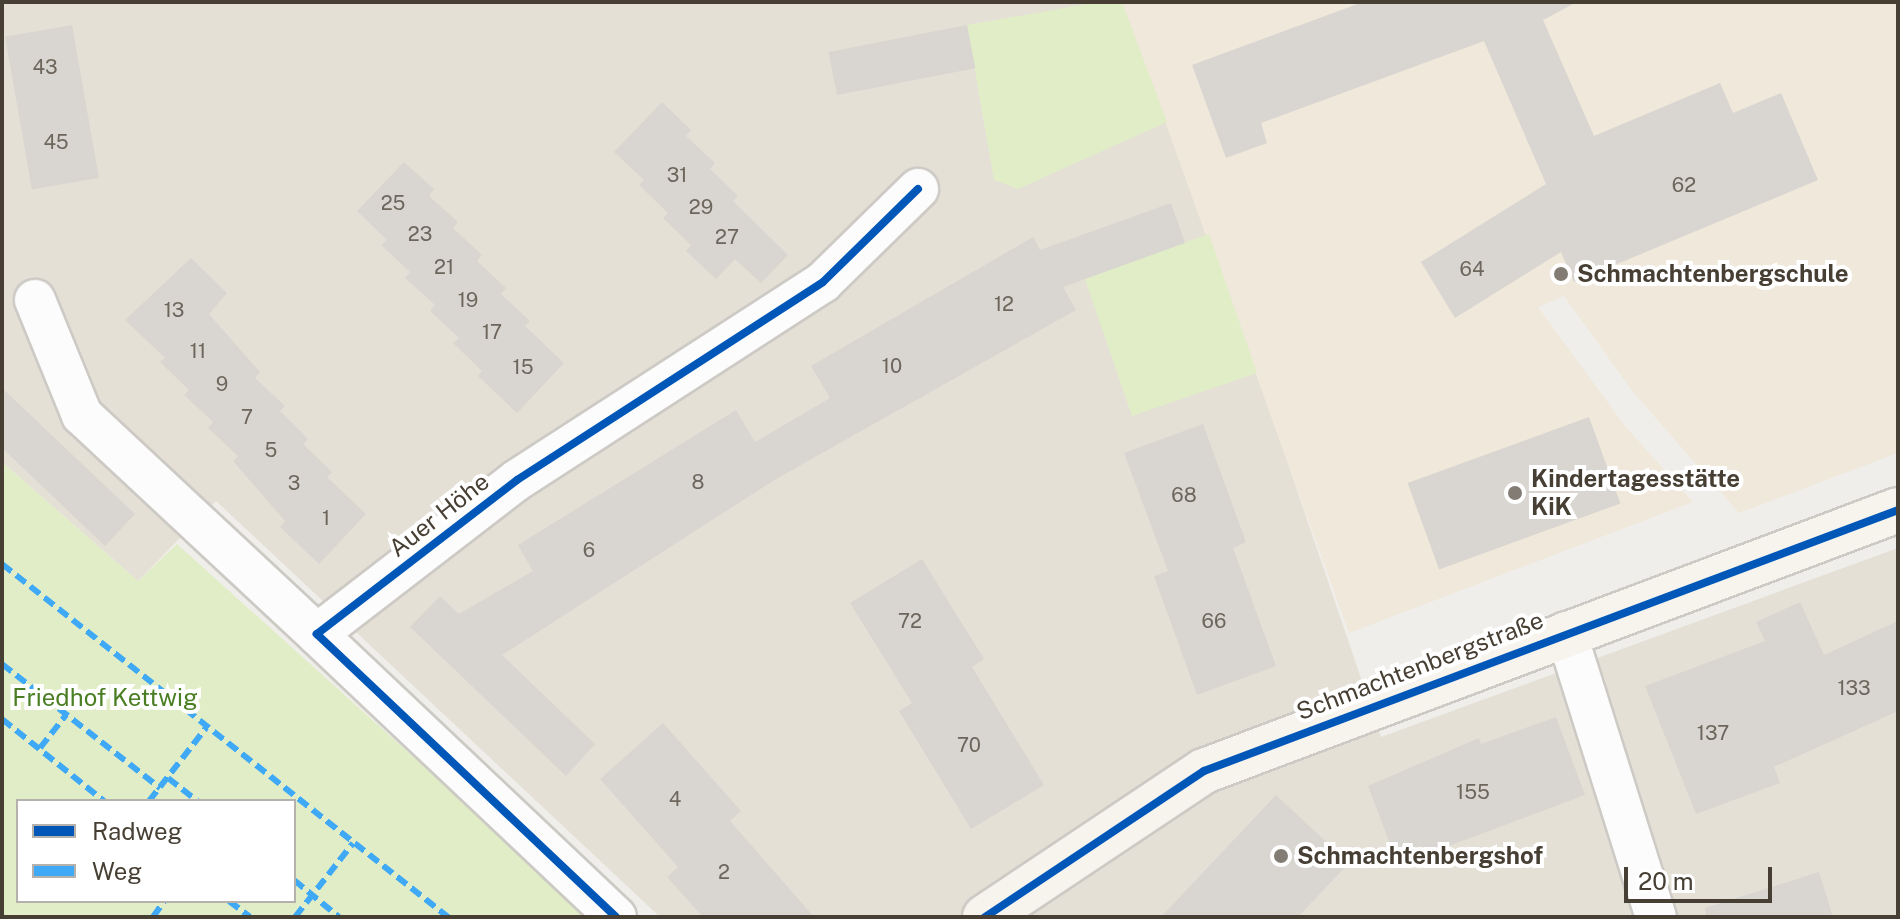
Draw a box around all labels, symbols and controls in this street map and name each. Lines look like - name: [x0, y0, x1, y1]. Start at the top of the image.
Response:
- house number: 43: [32, 55, 58, 79]
- house number: 45: [43, 130, 69, 154]
- house number: 31: [667, 163, 687, 187]
- house number: 62: [1672, 173, 1696, 197]
- house number: 25: [381, 191, 405, 215]
- house number: 29: [689, 195, 713, 219]
- house number: 23: [408, 222, 432, 246]
- house number: 27: [715, 225, 739, 249]
- house number: 21: [434, 255, 454, 279]
- house number: 64: [1460, 257, 1484, 281]
- place label: Schmachtenbergschule: [1577, 260, 1848, 288]
- marker: Schmachtenbergschule: [1552, 265, 1570, 283]
- house number: 19: [458, 288, 478, 312]
- house number: 12: [994, 292, 1014, 316]
- house number: 13: [164, 298, 184, 322]
- house number: 17: [482, 320, 502, 344]
- house number: 11: [190, 339, 206, 363]
- house number: 10: [882, 354, 902, 378]
- house number: 15: [513, 355, 533, 379]
- house number: 9: [216, 372, 228, 396]
- house number: 7: [241, 405, 253, 429]
- house number: 5: [265, 438, 277, 462]
- place label: Kindertagesstätte KiK: [1531, 465, 1740, 521]
- street label: Auer Höhe: [383, 467, 495, 563]
- house number: 8: [692, 470, 704, 494]
- house number: 3: [288, 471, 300, 495]
- house number: 68: [1171, 483, 1197, 507]
- marker: Kindertagesstätte KiK: [1506, 484, 1524, 502]
- house number: 1: [322, 506, 330, 530]
- house number: 6: [583, 538, 595, 562]
- street label: Schmachtenbergstraße: [1293, 606, 1547, 726]
- house number: 72: [898, 609, 922, 633]
- house number: 66: [1202, 609, 1226, 633]
- house number: 133: [1837, 676, 1871, 700]
- park label: Friedhof Kettwig: [12, 684, 198, 712]
- house number: 137: [1697, 721, 1729, 745]
- house number: 70: [957, 733, 981, 757]
- house number: 155: [1456, 780, 1490, 804]
- house number: 4: [669, 787, 681, 811]
- legend: [16, 799, 296, 903]
- text: Radweg: [92, 817, 183, 845]
- place label: Schmachtenbergshof: [1297, 842, 1543, 870]
- marker: Schmachtenbergshof: [1272, 847, 1290, 865]
- scale bar: [1628, 851, 1776, 901]
- text: Weg: [92, 857, 142, 885]
- house number: 2: [718, 860, 730, 884]
- text: 20 m: [1638, 867, 1694, 895]

